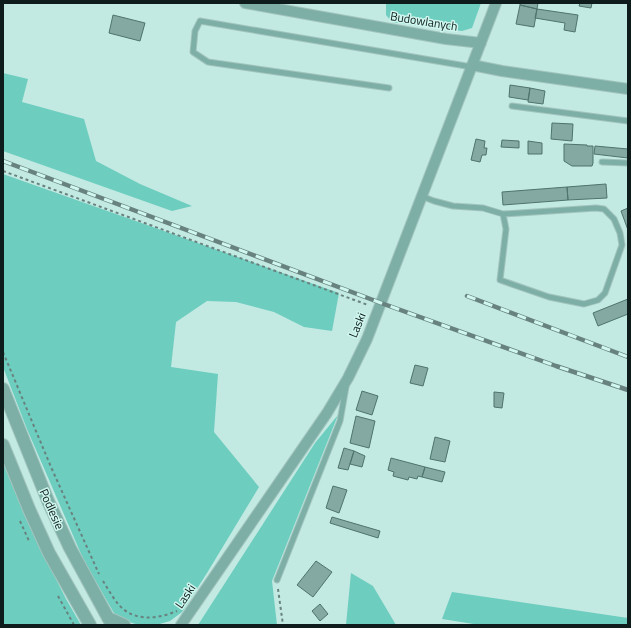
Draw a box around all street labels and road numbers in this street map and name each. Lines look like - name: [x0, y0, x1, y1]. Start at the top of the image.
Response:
- street label: Budowlanych: [389, 6, 459, 36]
- street label: Laski: [343, 310, 371, 340]
- street label: Podlesie: [35, 486, 69, 532]
- street label: Laski: [170, 580, 200, 612]

